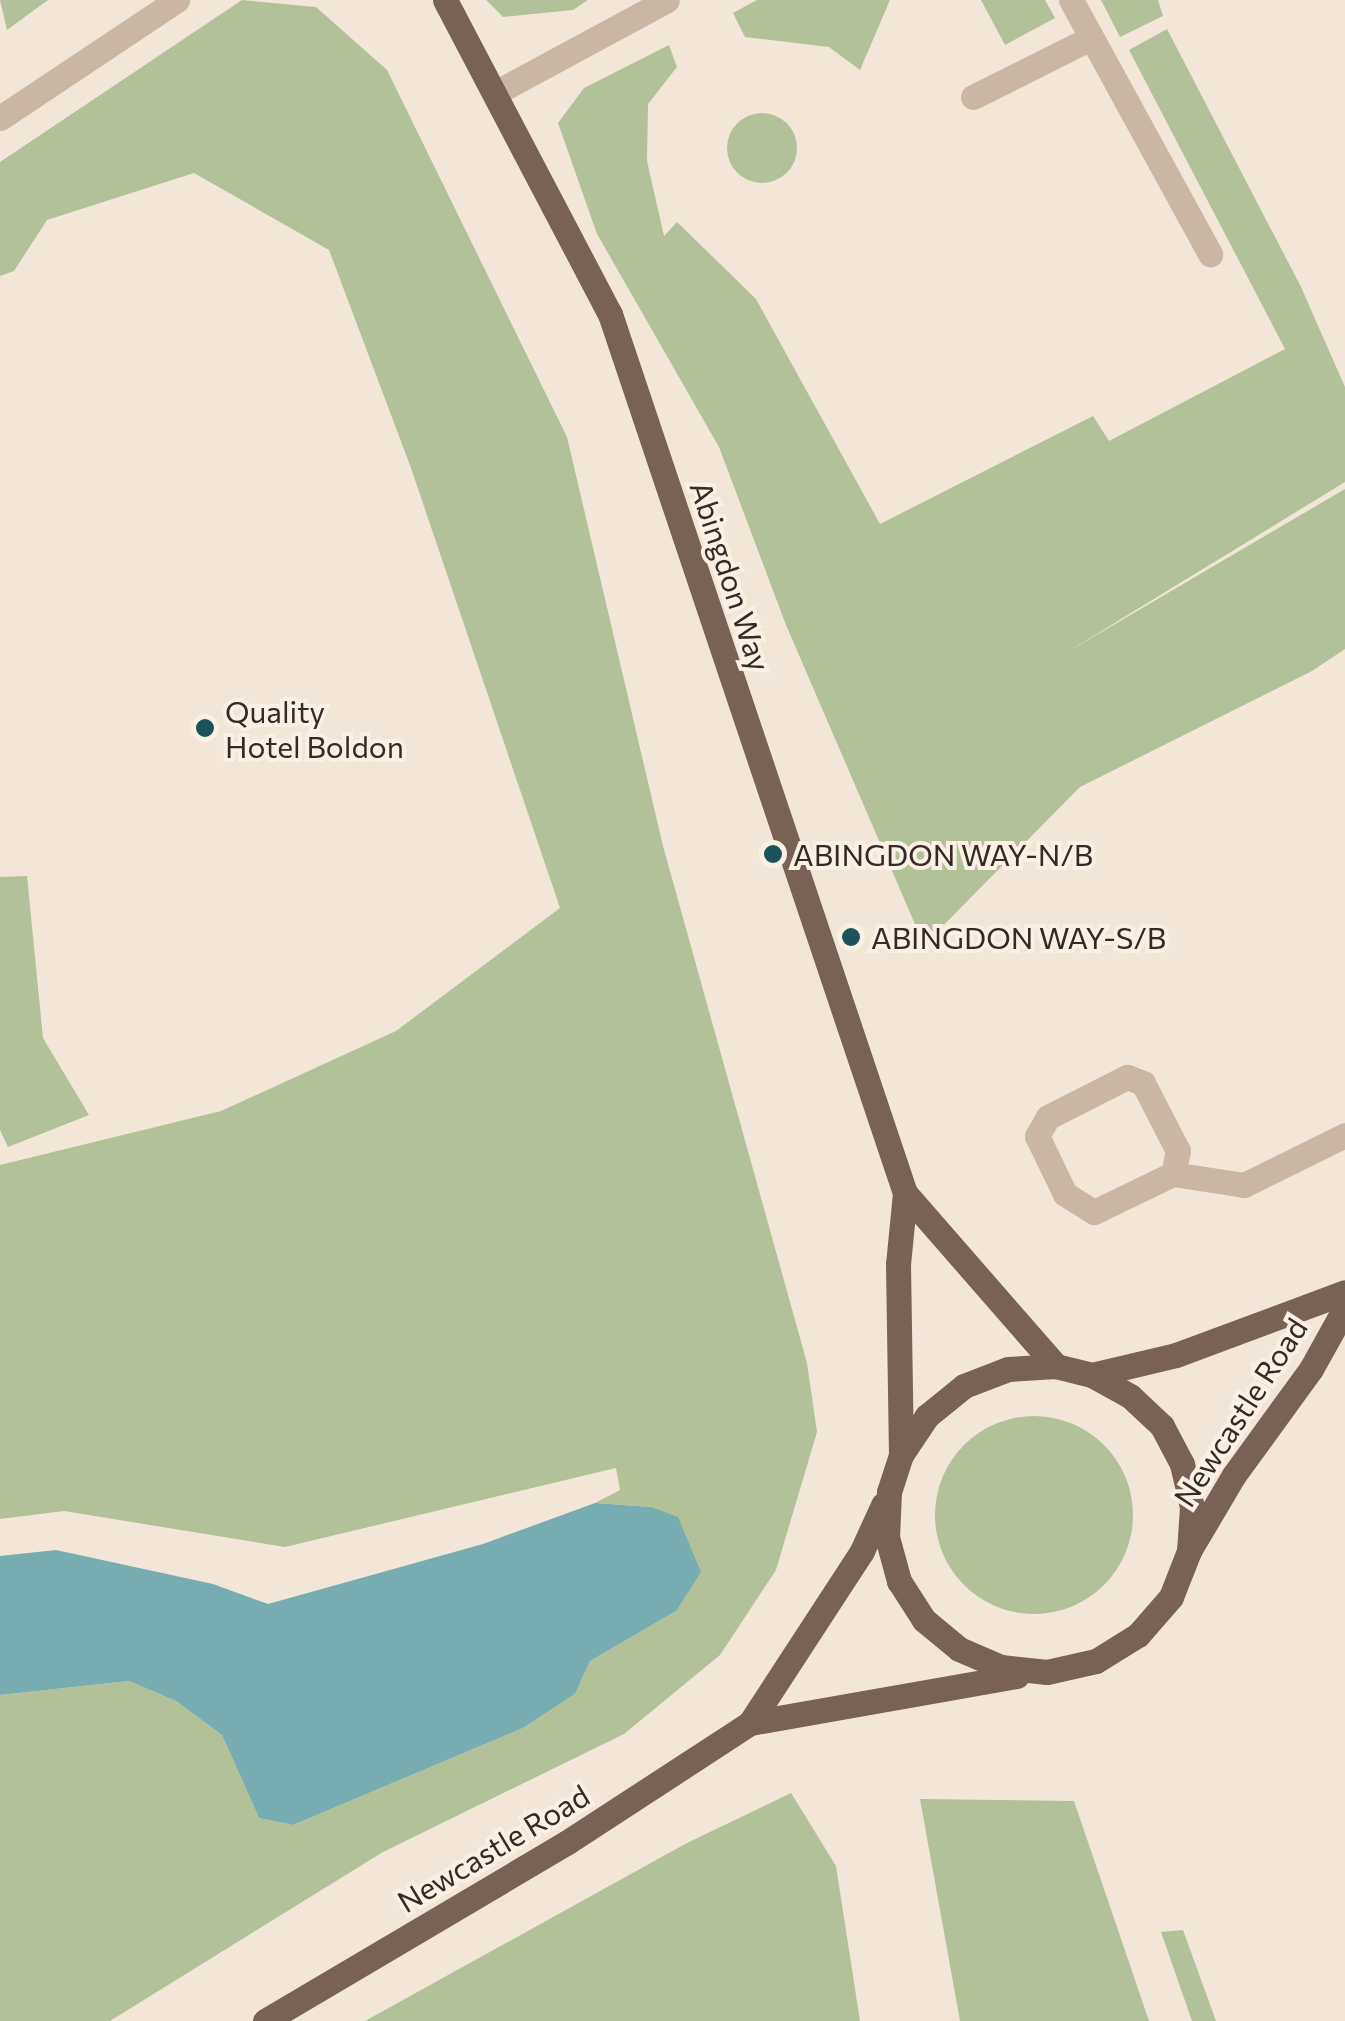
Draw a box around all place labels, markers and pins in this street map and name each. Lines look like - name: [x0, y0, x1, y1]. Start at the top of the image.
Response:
- place label: Quality Hotel Boldon: [225, 693, 404, 764]
- marker: Quality Hotel Boldon: [194, 717, 216, 739]
- place label: ABINGDON WAY-N/B: [793, 836, 1093, 872]
- marker: ABINGDON WAY-N/B: [762, 843, 784, 865]
- place label: ABINGDON WAY-S/B: [871, 919, 1166, 955]
- marker: ABINGDON WAY-S/B: [840, 926, 862, 948]

